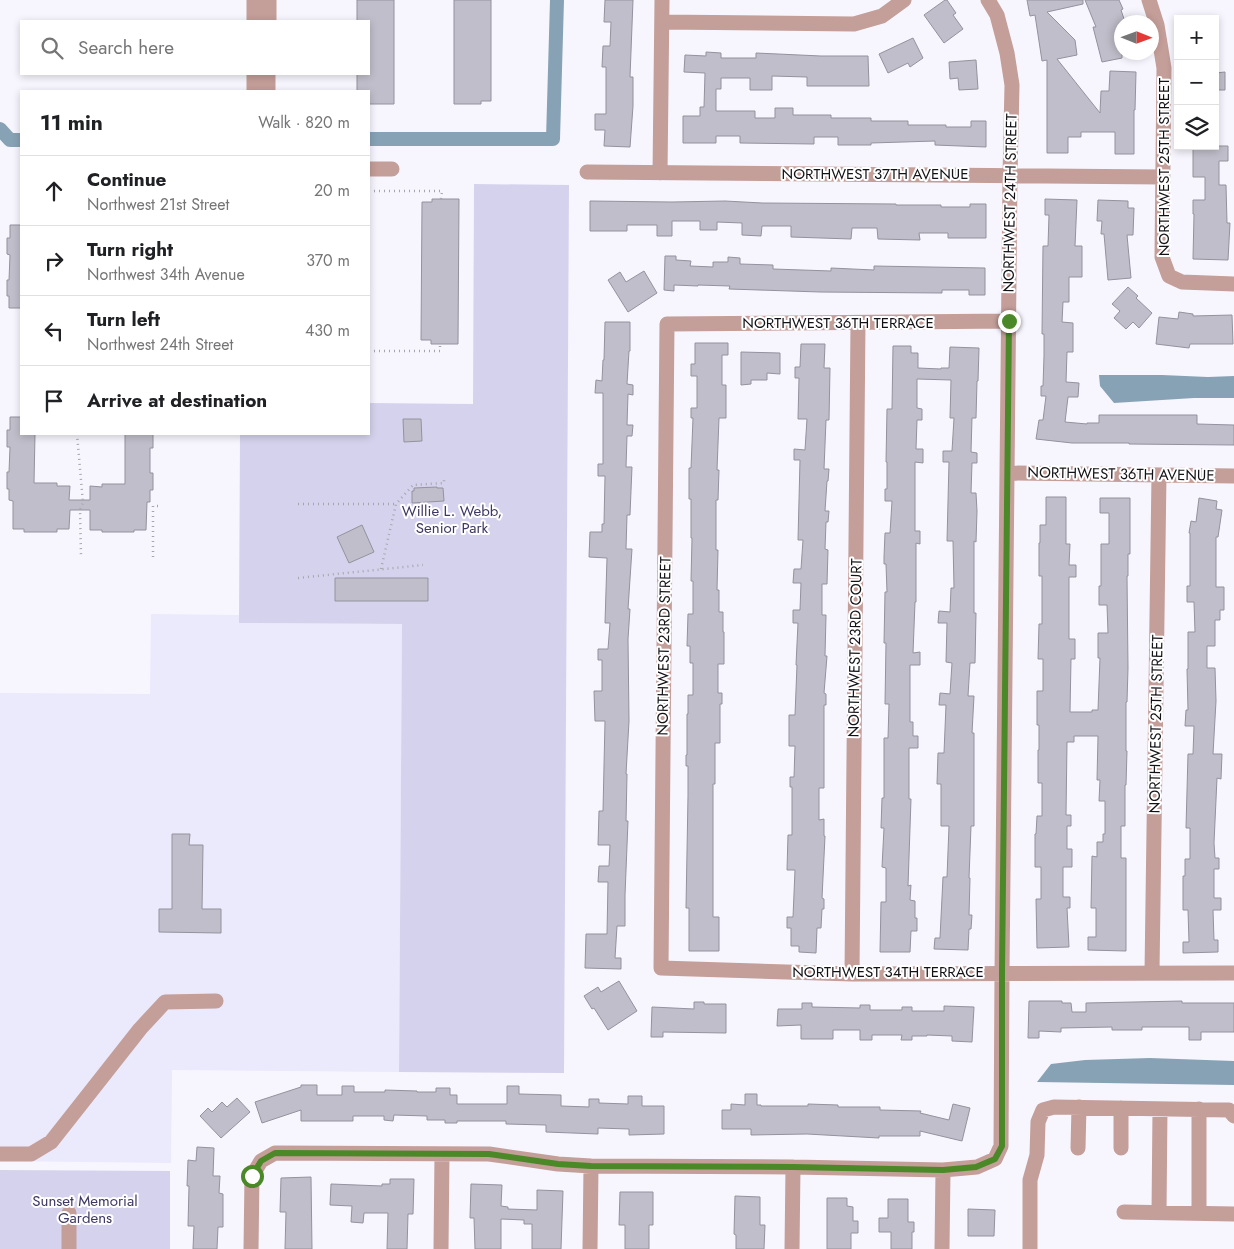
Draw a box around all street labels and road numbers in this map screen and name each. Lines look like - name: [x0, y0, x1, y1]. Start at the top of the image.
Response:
- street label: NORTHWEST 25TH STREET: [1153, 78, 1175, 256]
- street label: NORTHWEST 24TH STREET: [997, 113, 1023, 293]
- street label: NORTHWEST 37TH AVENUE: [782, 163, 968, 185]
- street label: NORTHWEST 36TH TERRACE: [742, 312, 934, 334]
- street label: NORTHWEST 36TH AVENUE: [1027, 461, 1215, 487]
- street label: NORTHWEST 23RD STREET: [651, 556, 677, 736]
- street label: NORTHWEST 23RD COURT: [842, 558, 868, 738]
- street label: NORTHWEST 25TH STREET: [1143, 634, 1169, 813]
- street label: NORTHWEST 34TH TERRACE: [792, 961, 984, 983]

